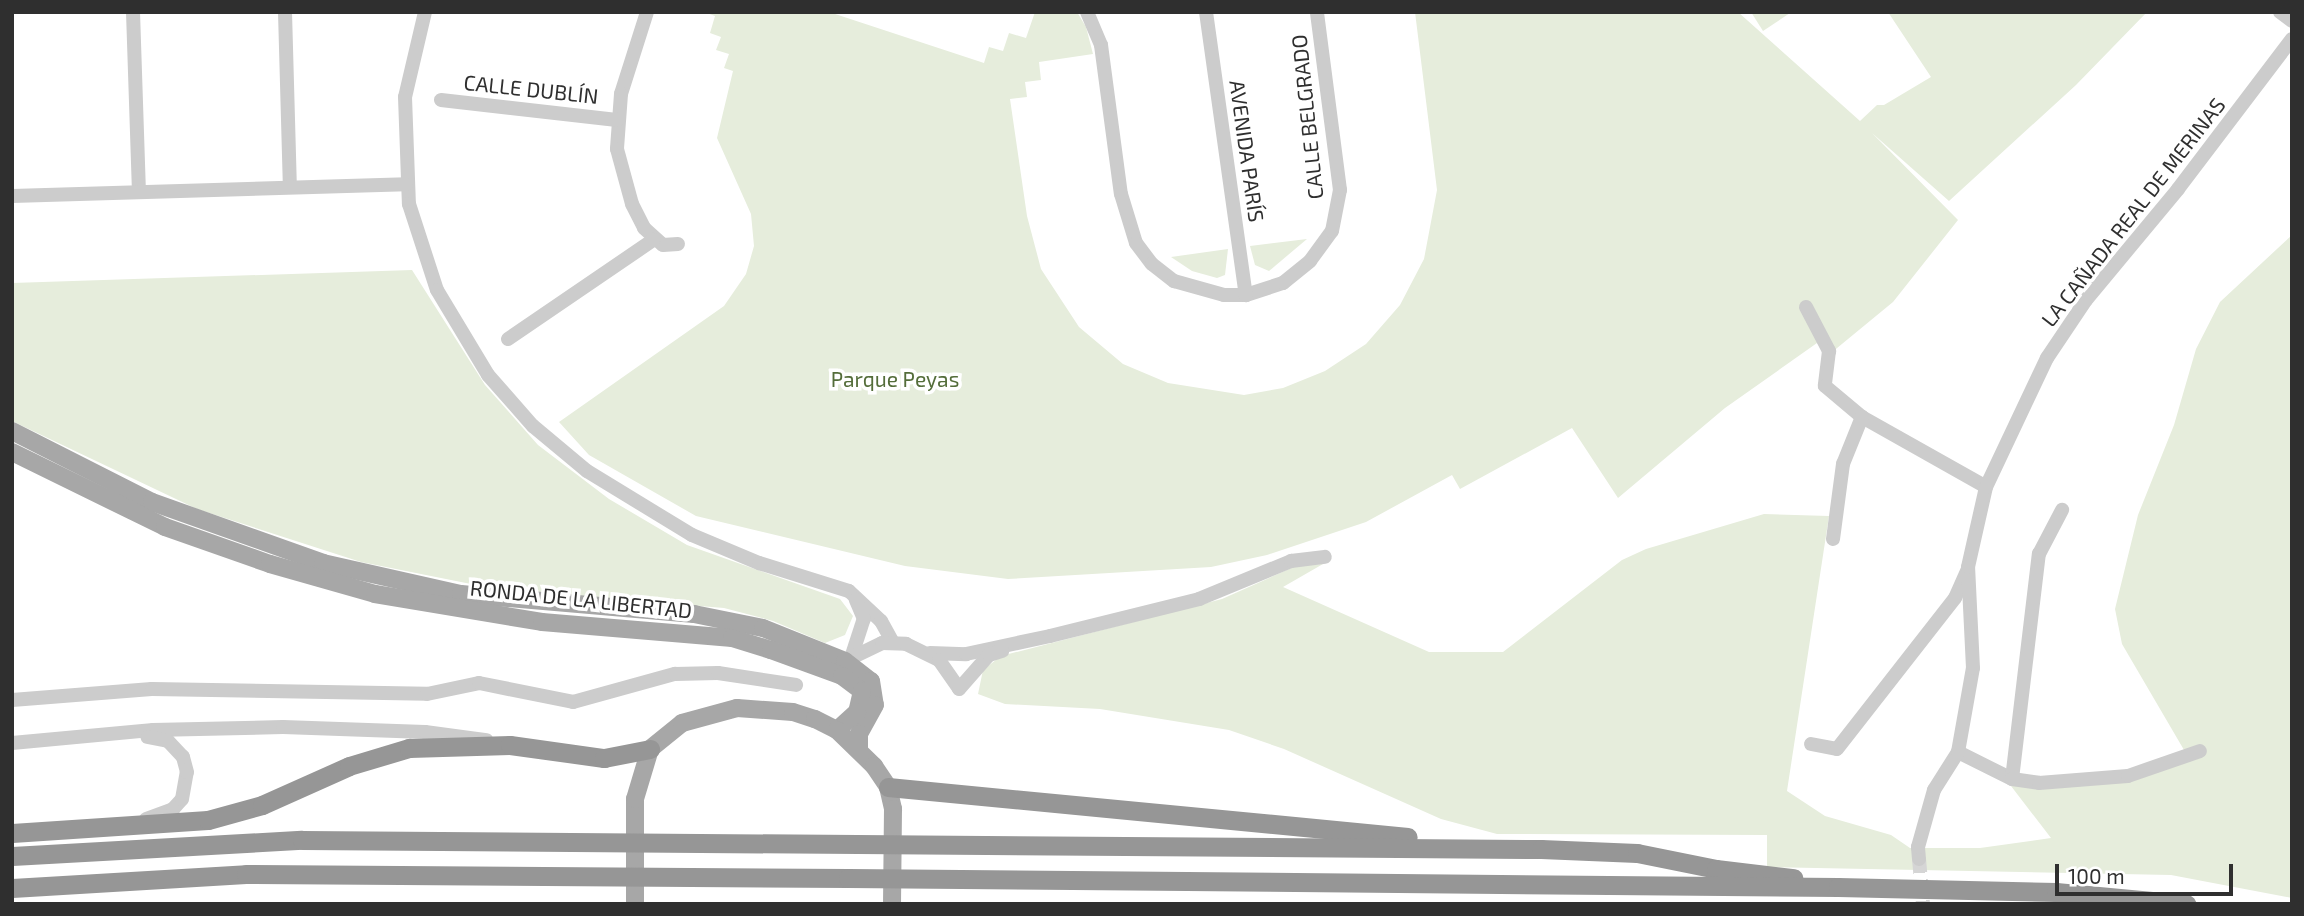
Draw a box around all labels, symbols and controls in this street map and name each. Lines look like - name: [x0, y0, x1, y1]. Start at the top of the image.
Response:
- street label: CALLE BELGRADO: [1286, 33, 1328, 201]
- street label: CALLE DUBLÍN: [462, 69, 600, 109]
- street label: AVENIDA PARÍS: [1225, 78, 1269, 224]
- street label: LA CAÑADA REAL DE MERINAS: [2035, 92, 2231, 332]
- park label: Parque Peyas: [831, 366, 959, 392]
- street label: RONDA DE LA LIBERTAD: [468, 575, 694, 623]
- scale bar: [2059, 850, 2238, 894]
- text: 100 m: [2068, 863, 2125, 888]

